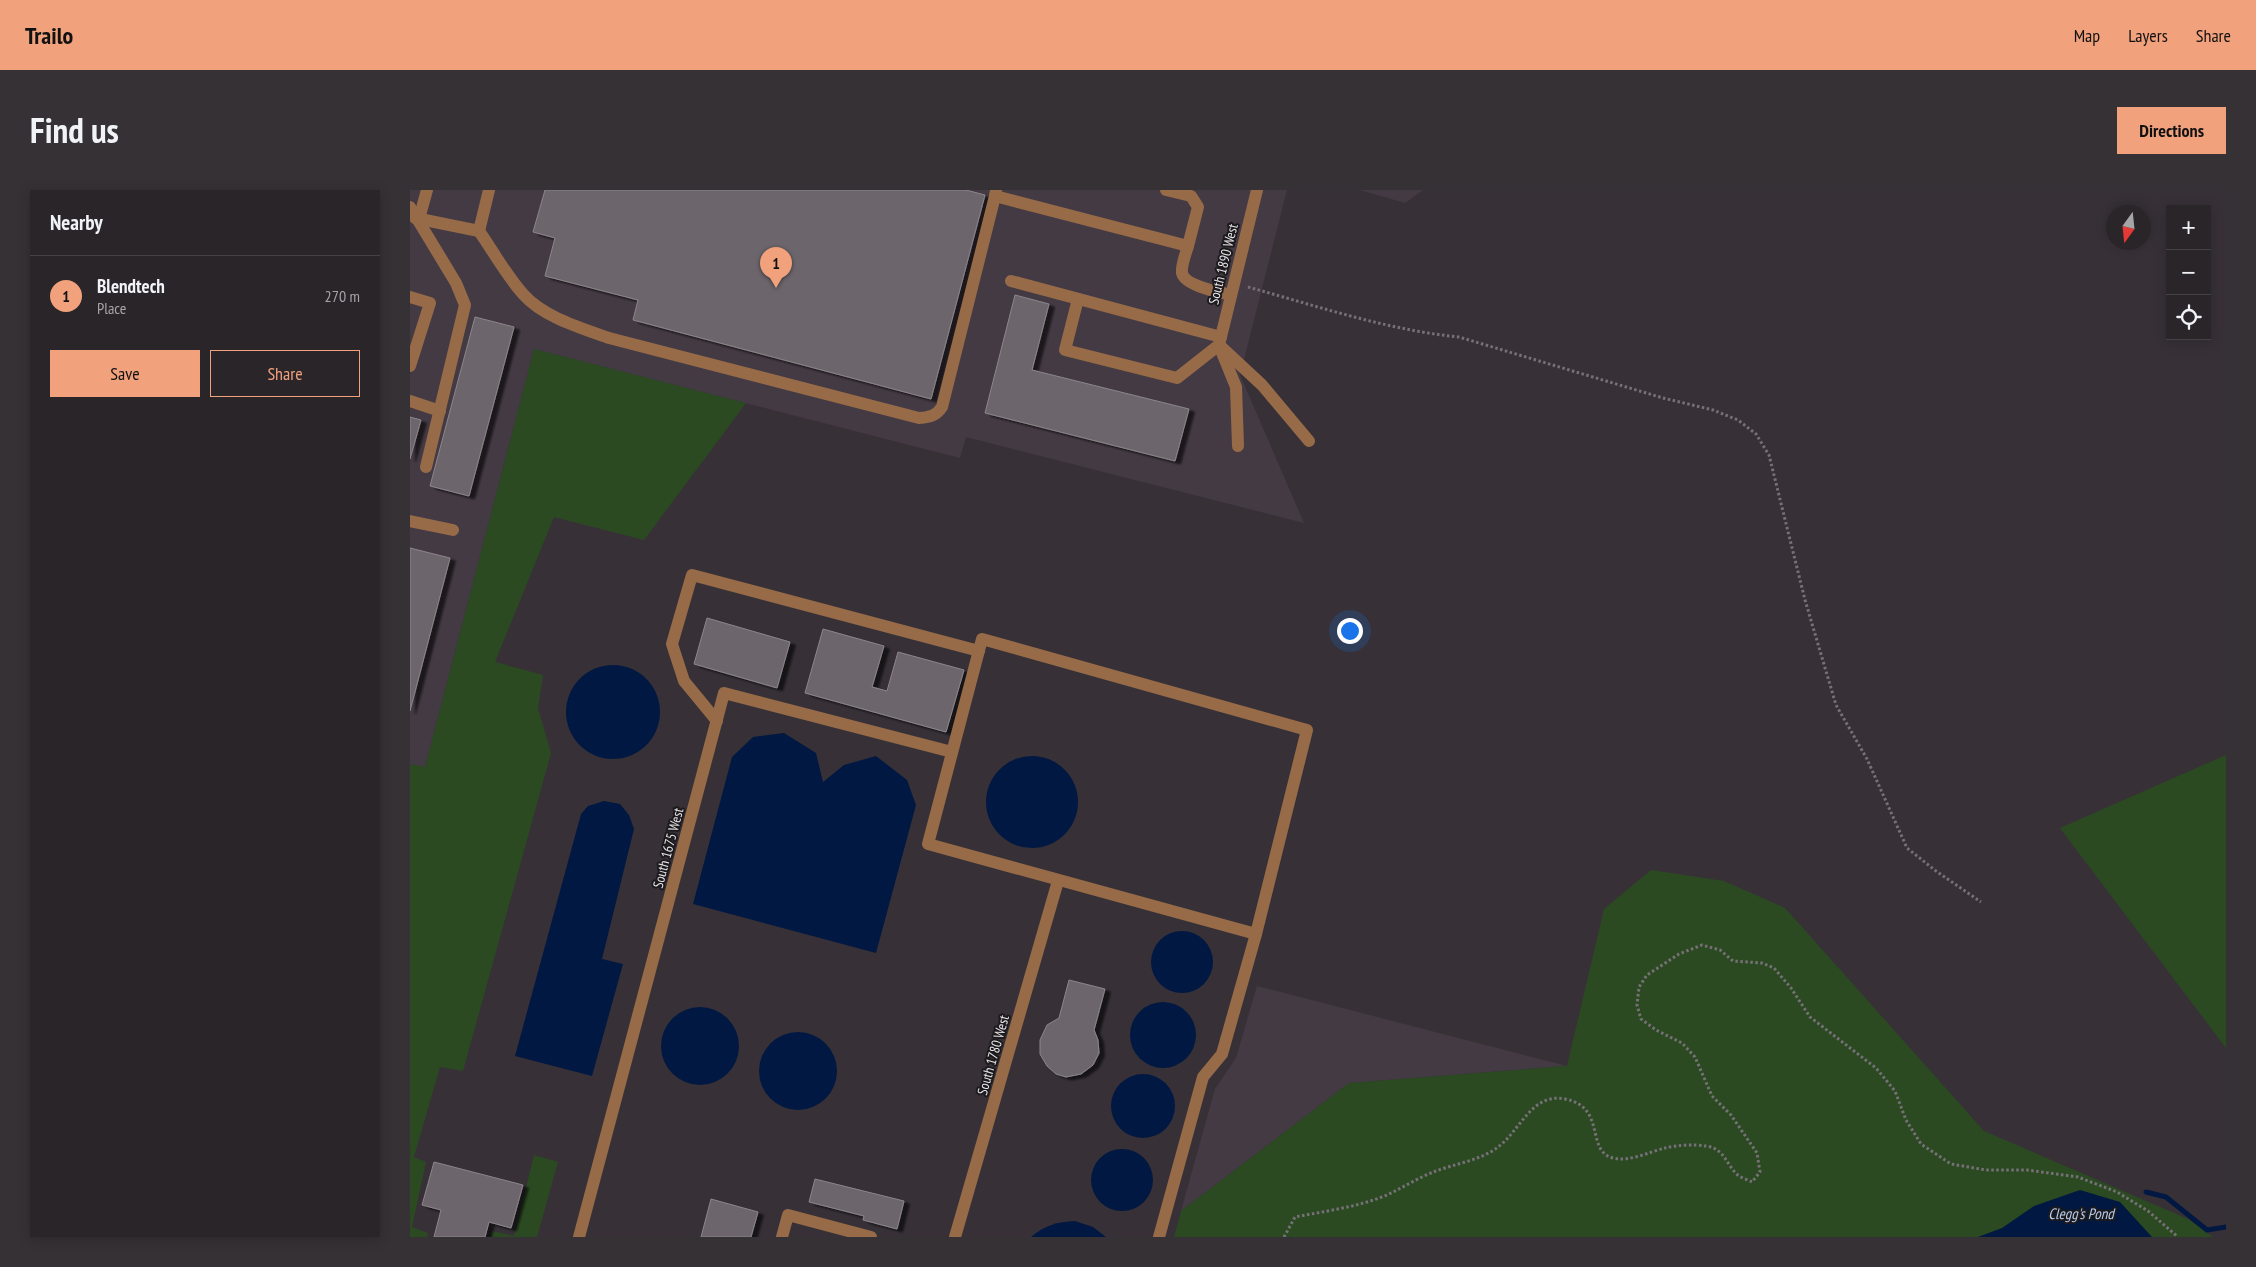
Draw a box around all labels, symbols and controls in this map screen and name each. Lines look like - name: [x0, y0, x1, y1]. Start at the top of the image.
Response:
- text: Trailo: [25, 20, 73, 51]
- text: Map: [2074, 24, 2100, 47]
- text: Layers: [2128, 24, 2168, 47]
- text: Share: [2196, 24, 2231, 47]
- text: Find us: [30, 107, 119, 153]
- button: Directions: [2117, 107, 2226, 154]
- north arrow: [2106, 205, 2151, 250]
- map controls: [2166, 205, 2211, 340]
- button: +: [2166, 205, 2211, 250]
- text: Nearby: [50, 209, 103, 236]
- street label: South 1890 West: [1204, 222, 1242, 306]
- pin: 1: [760, 247, 792, 288]
- button: −: [2166, 250, 2211, 295]
- text: Blendtech: [97, 274, 165, 298]
- text: 1: [62, 286, 70, 306]
- text: 270 m: [325, 286, 360, 306]
- button: locate: [2166, 295, 2211, 340]
- text: Place: [97, 298, 126, 318]
- button: Save: [50, 350, 200, 397]
- button: Share: [210, 350, 360, 397]
- your location: [1337, 618, 1363, 644]
- street label: South 1675 West: [649, 806, 687, 890]
- street label: South 1780 West: [973, 1013, 1013, 1097]
- water label: Clegg's Pond: [2048, 1204, 2116, 1223]

